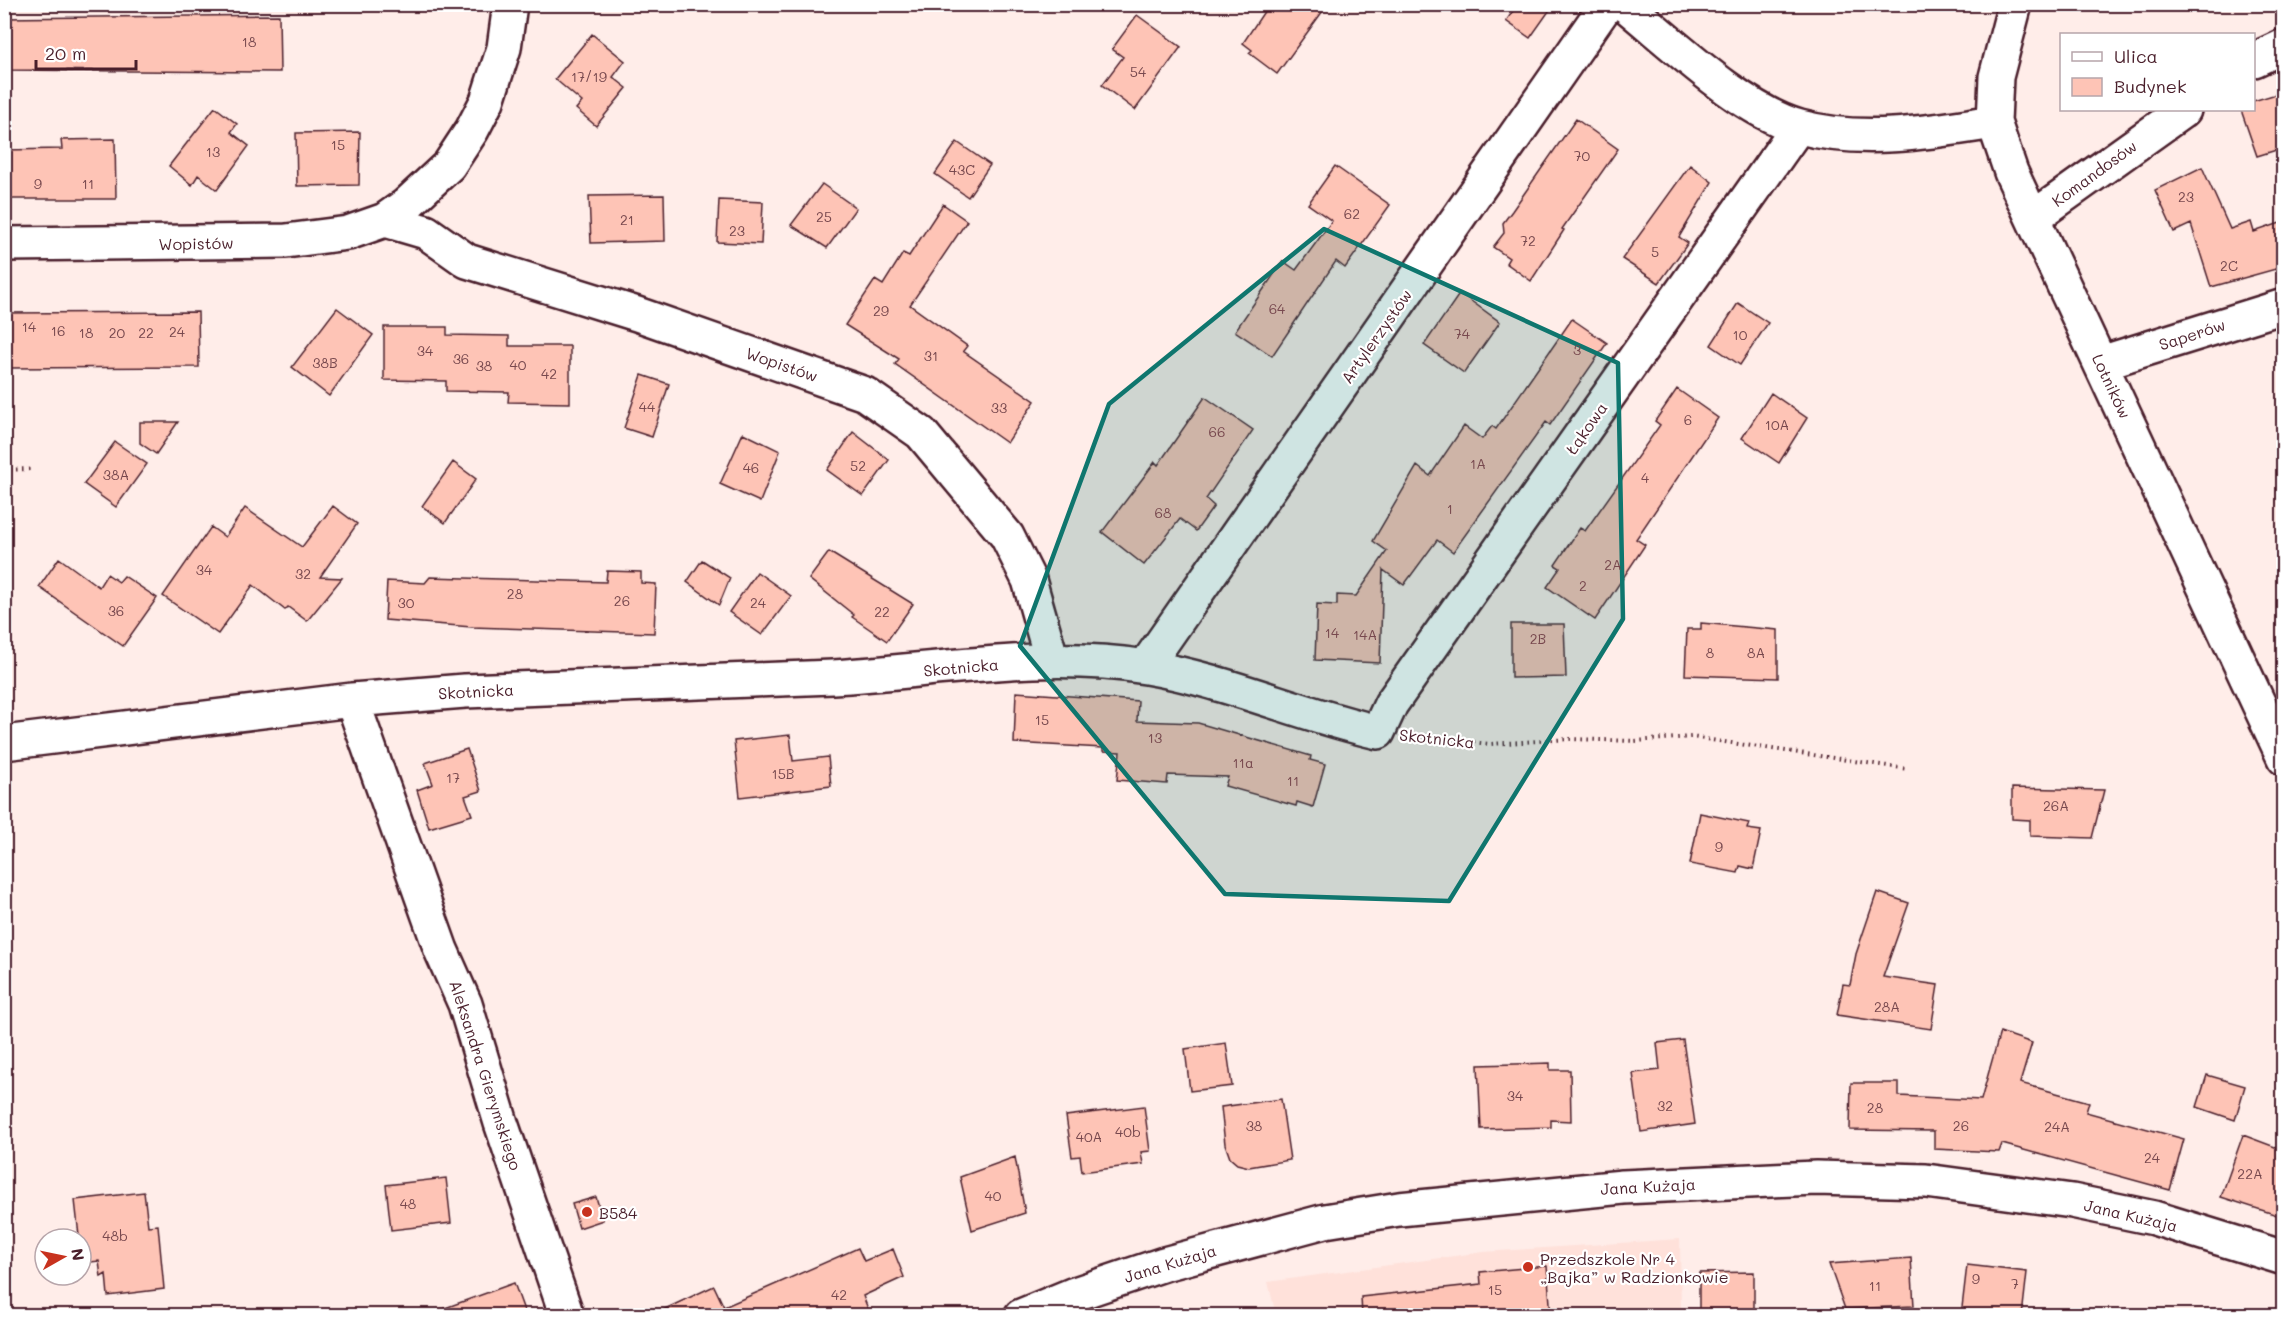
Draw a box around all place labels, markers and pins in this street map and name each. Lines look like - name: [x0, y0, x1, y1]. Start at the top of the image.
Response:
- place label: B584: [599, 1202, 638, 1223]
- marker: B584: [580, 1205, 594, 1219]
- place label: Przedszkole Nr 4 „Bajka” w Radzionkowie: [1540, 1248, 1729, 1287]
- marker: Przedszkole Nr 4 „Bajka” w Radzionkowie: [1521, 1260, 1535, 1274]

